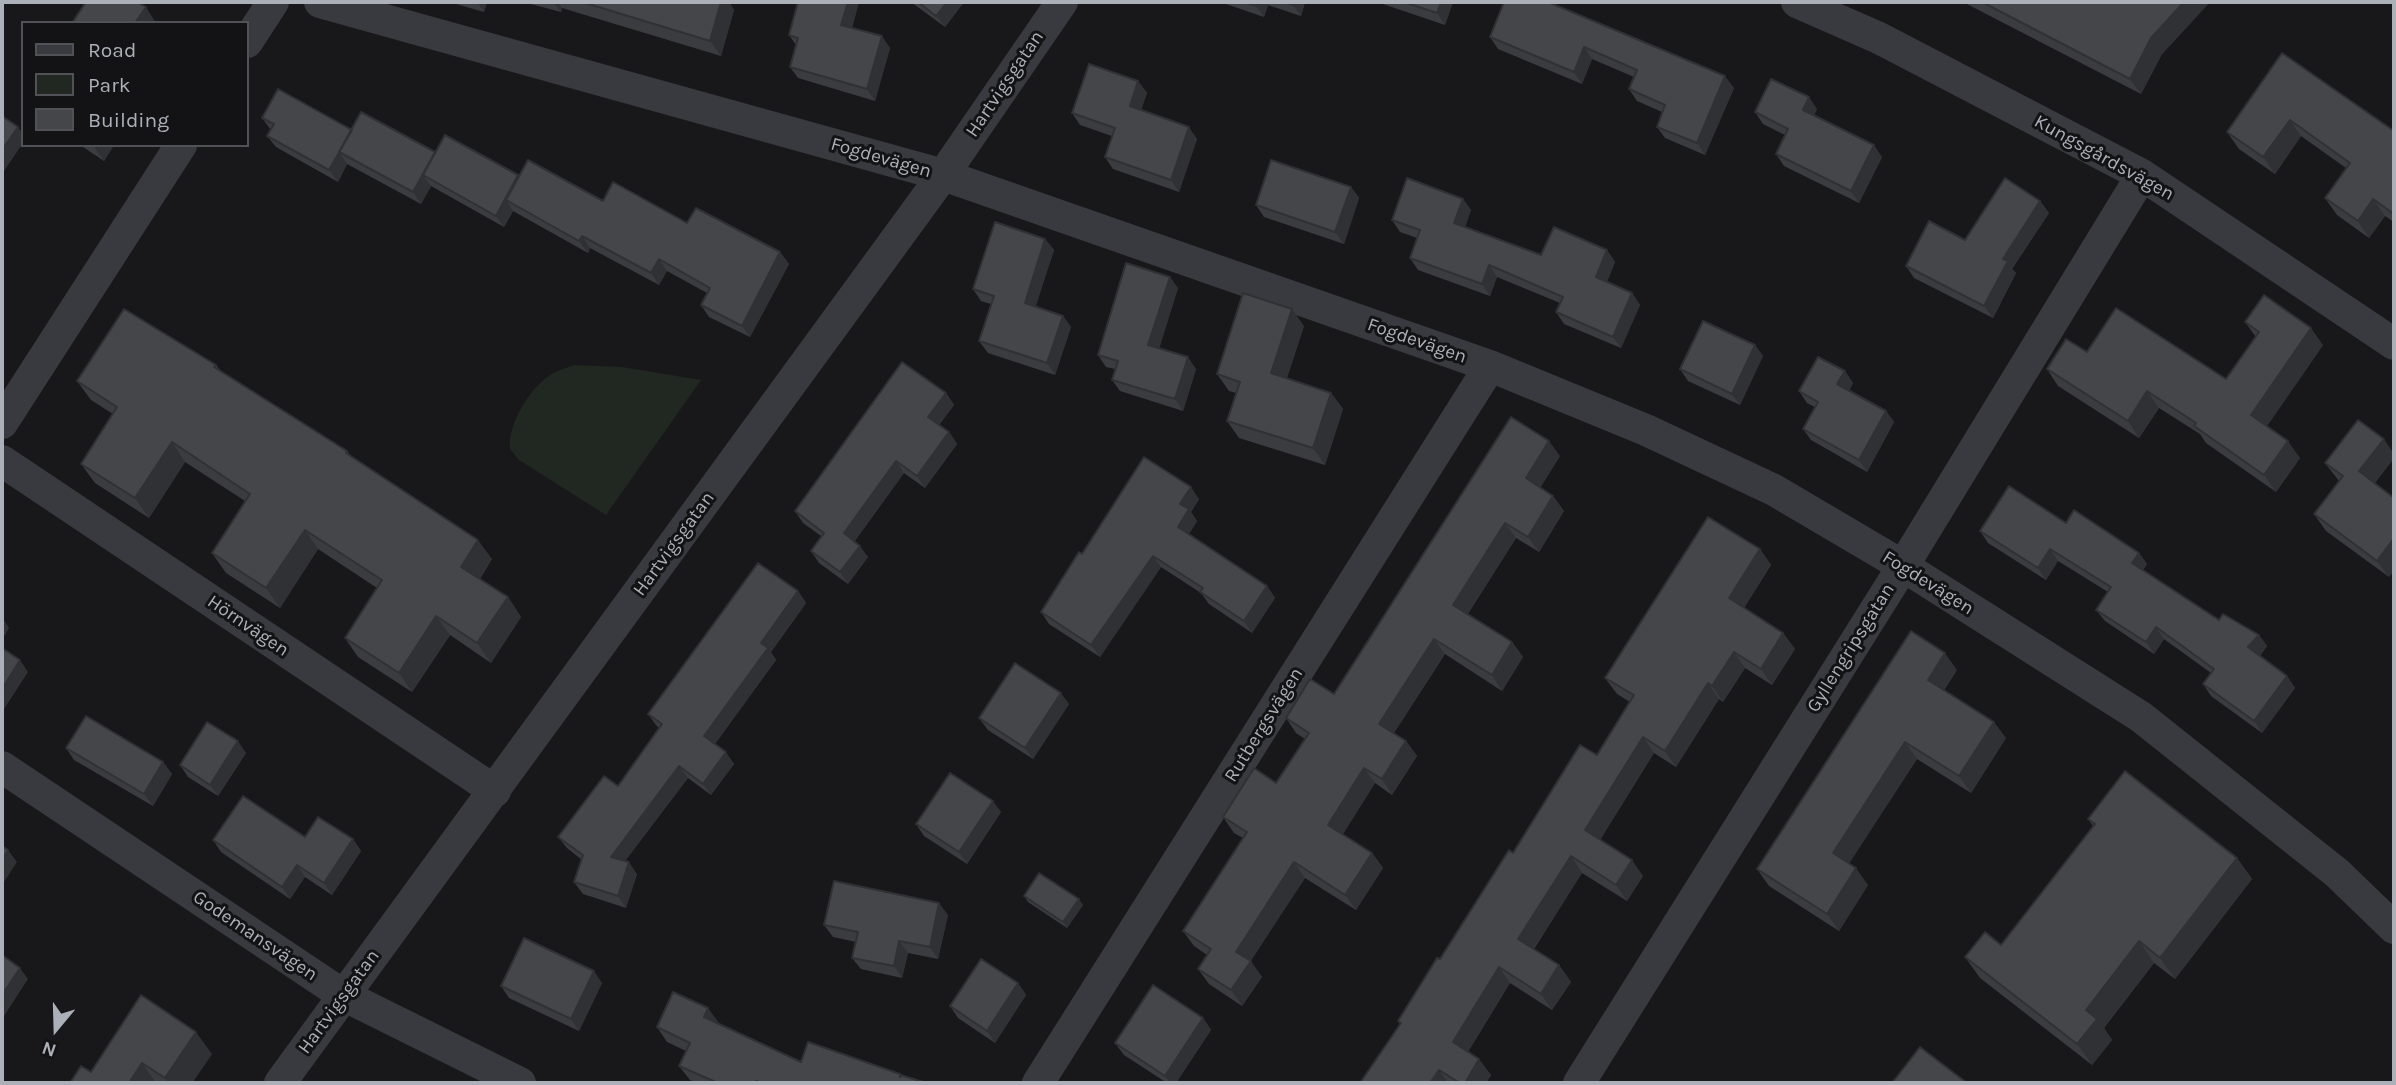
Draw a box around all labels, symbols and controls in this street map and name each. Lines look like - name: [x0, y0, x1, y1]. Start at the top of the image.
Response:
- legend: [21, 21, 248, 147]
- street label: Hartvigsgatan: [961, 26, 1049, 142]
- text: Road: [88, 38, 136, 62]
- text: Park: [88, 73, 131, 97]
- text: Building: [88, 108, 169, 132]
- street label: Kungsgårdsvägen: [2030, 110, 2178, 206]
- street label: Fogdevägen: [828, 133, 934, 183]
- street label: Fogdevägen: [1364, 313, 1470, 369]
- street label: Hartvigsgatan: [629, 487, 719, 601]
- street label: Fogdevägen: [1878, 546, 1978, 620]
- street label: Gyllengripsgatan: [1802, 579, 1900, 717]
- street label: Hörnvägen: [203, 590, 293, 662]
- street label: Rutbergsvägen: [1220, 664, 1308, 786]
- street label: Godemansvägen: [188, 886, 322, 986]
- street label: Hartvigsgatan: [294, 945, 384, 1059]
- north arrow: [21, 994, 91, 1064]
- text: N: [39, 1036, 59, 1061]

